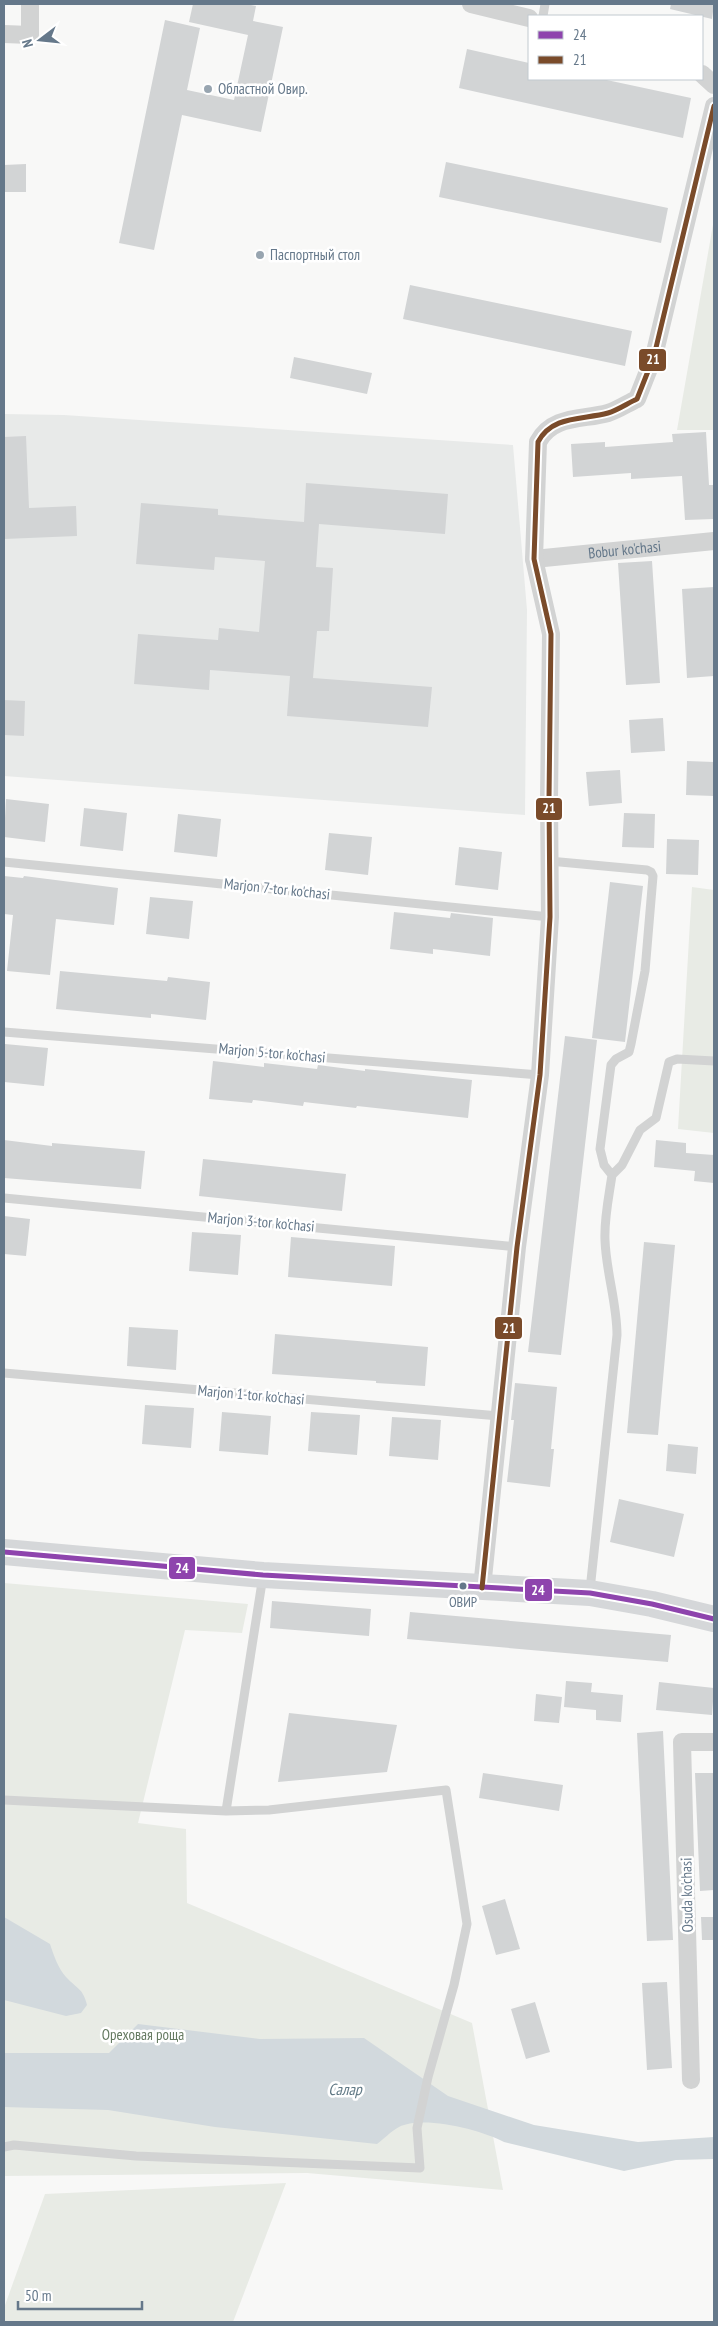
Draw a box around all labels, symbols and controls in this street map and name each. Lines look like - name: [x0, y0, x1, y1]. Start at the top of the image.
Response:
- north arrow: [15, 15, 65, 65]
- legend: [528, 15, 703, 80]
- text: 24: [573, 25, 587, 44]
- text: N: [18, 37, 37, 50]
- text: 21: [573, 50, 587, 69]
- place label: Областной Овир.: [218, 79, 308, 98]
- marker: Областной Овир.: [202, 83, 214, 95]
- place label: Паспортный стол: [270, 245, 360, 264]
- marker: Паспортный стол: [254, 249, 266, 261]
- line badge: 21: [638, 348, 667, 372]
- text: 21: [646, 350, 660, 368]
- street label: Bobur ko'chasi: [587, 536, 662, 563]
- line badge: 21: [535, 797, 563, 821]
- text: 21: [542, 799, 556, 817]
- street label: Marjon 7-tor ko'chasi: [223, 873, 331, 904]
- street label: Marjon 5-tor ko'chasi: [218, 1038, 326, 1067]
- street label: Marjon 3-tor ko'chasi: [207, 1207, 315, 1236]
- line badge: 21: [494, 1316, 523, 1340]
- text: 21: [502, 1319, 516, 1337]
- street label: Marjon 1-tor ko'chasi: [197, 1380, 305, 1409]
- line badge: 24: [168, 1556, 196, 1580]
- text: 24: [175, 1559, 189, 1577]
- line badge: 24: [524, 1578, 553, 1602]
- marker: ОВИР: [458, 1581, 468, 1591]
- text: 24: [531, 1581, 545, 1599]
- place label: ОВИР: [449, 1593, 477, 1611]
- street label: Osuda ko'chasi: [676, 1857, 697, 1933]
- park label: Ореховая роща: [102, 2025, 184, 2044]
- water label: Салар: [328, 2079, 363, 2099]
- scale bar: [18, 2278, 141, 2310]
- text: 50 m: [25, 2286, 51, 2305]

